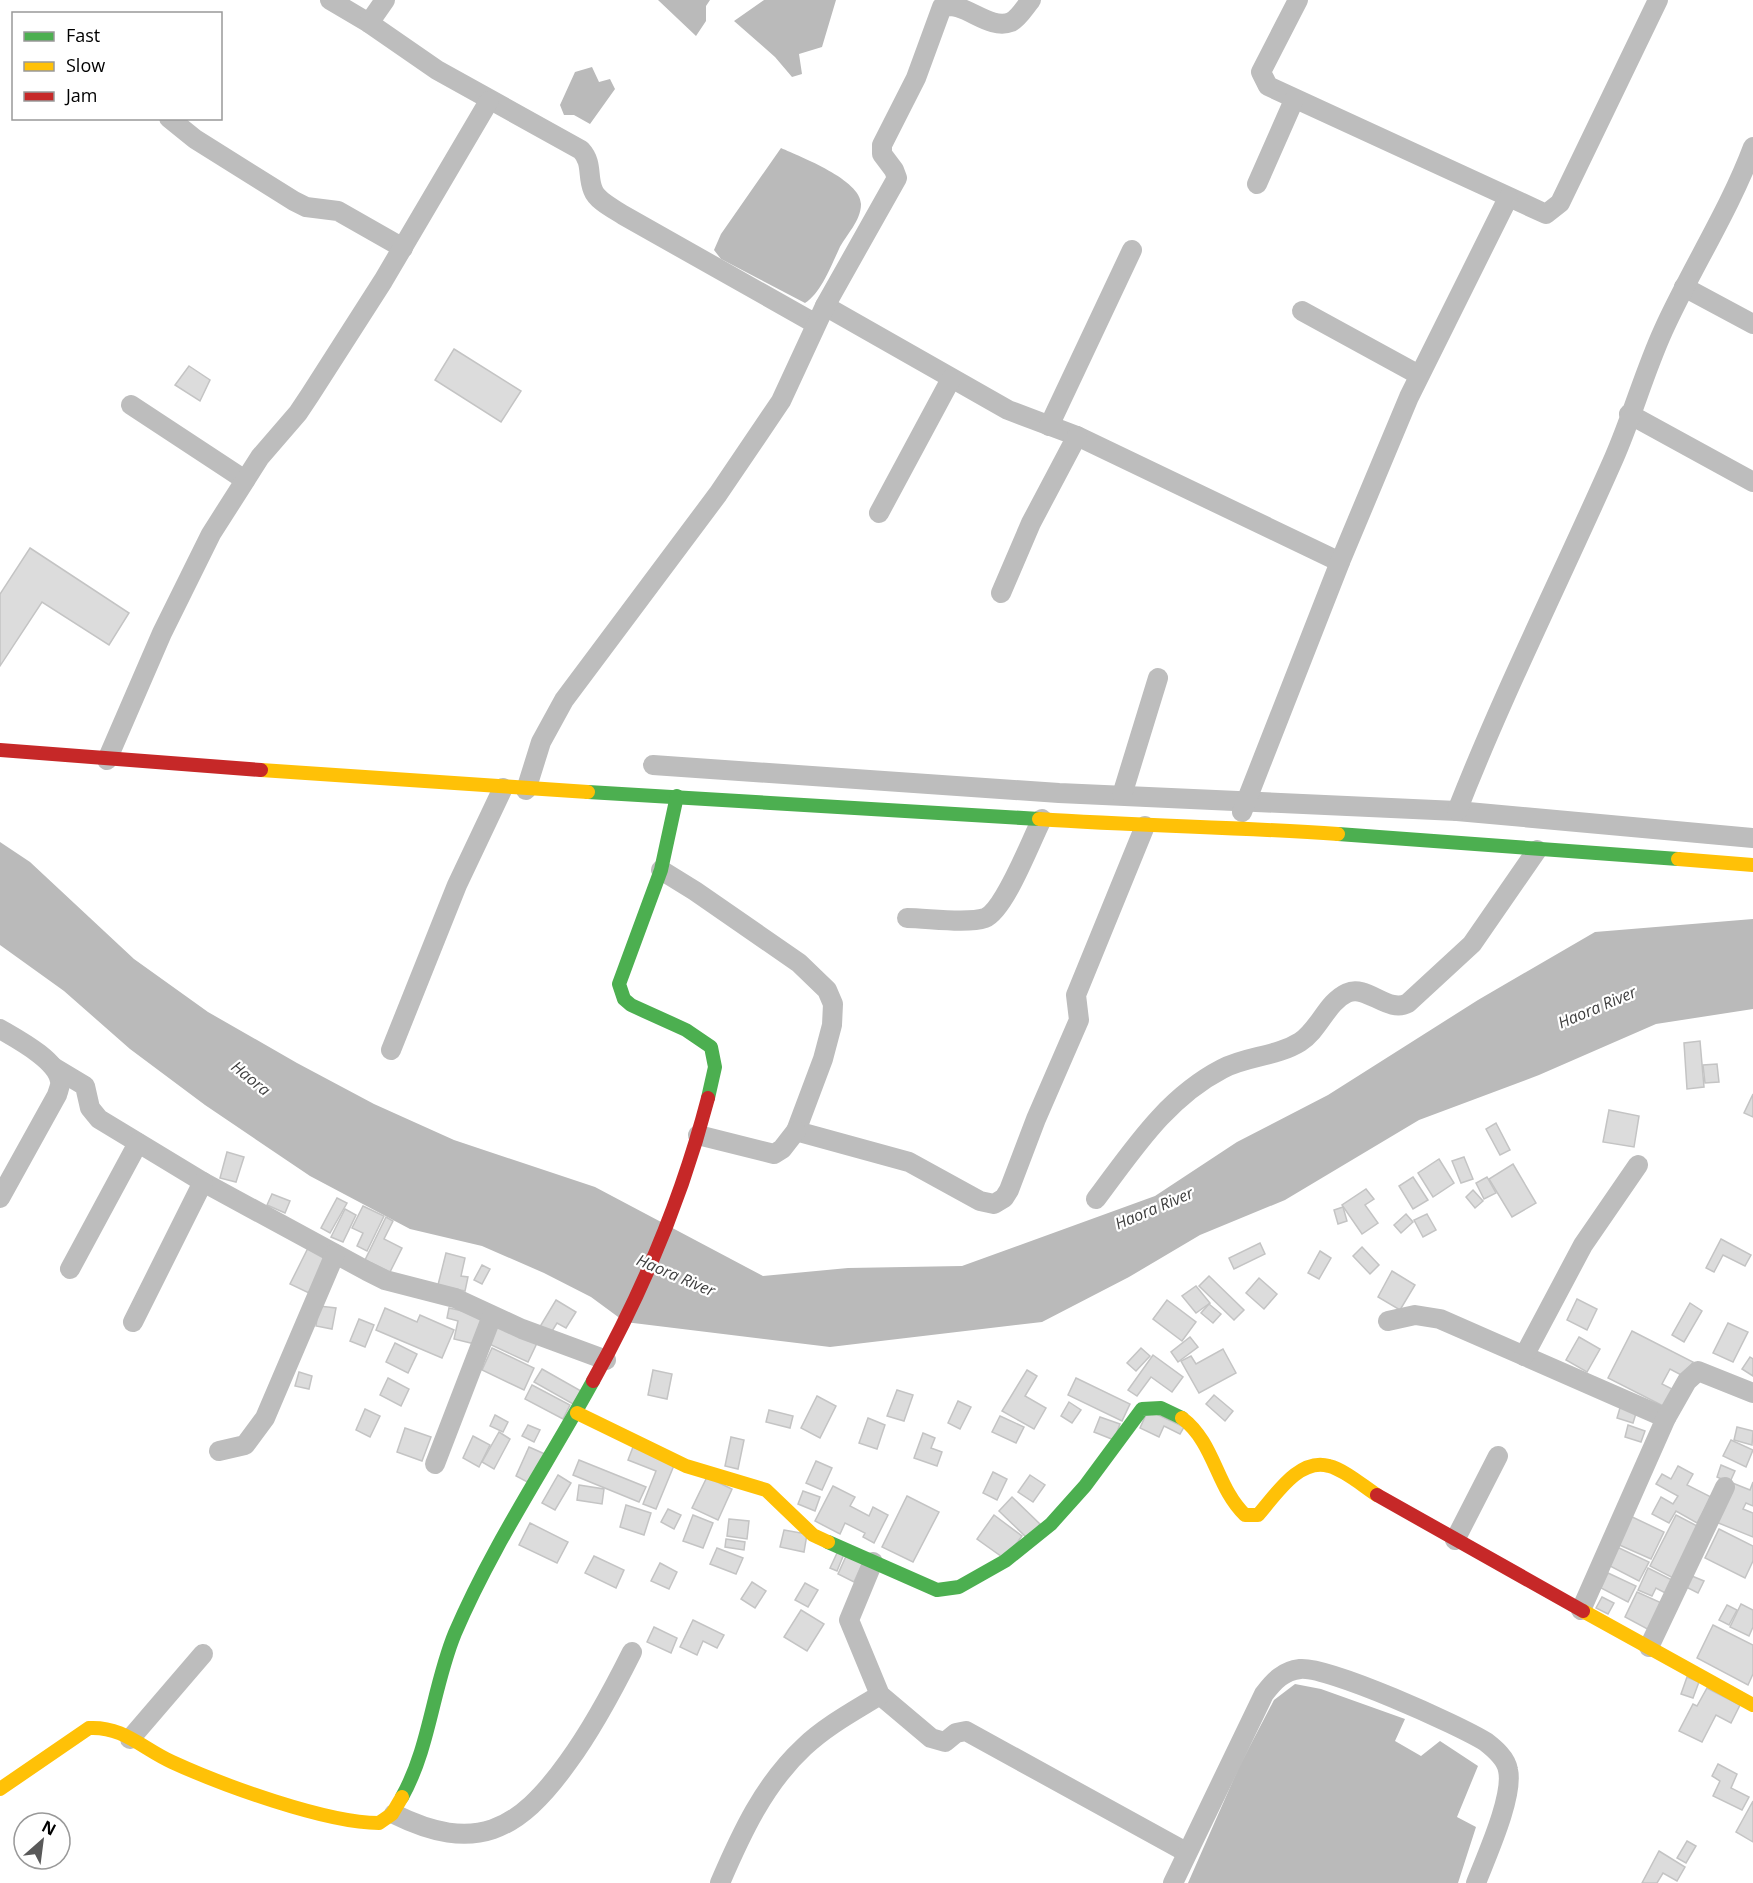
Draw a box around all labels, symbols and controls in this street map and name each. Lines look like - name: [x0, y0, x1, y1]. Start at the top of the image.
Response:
- legend: [12, 12, 222, 120]
- text: Fast: [66, 23, 100, 47]
- text: Slow: [66, 53, 105, 77]
- text: Jam: [64, 83, 98, 107]
- water label: Haora River: [1554, 980, 1640, 1033]
- water label: Haora: [227, 1056, 275, 1100]
- water label: Haora River: [1111, 1181, 1197, 1234]
- water label: Haora River: [633, 1249, 719, 1302]
- north arrow: [12, 1811, 72, 1871]
- text: N: [38, 1815, 60, 1841]

